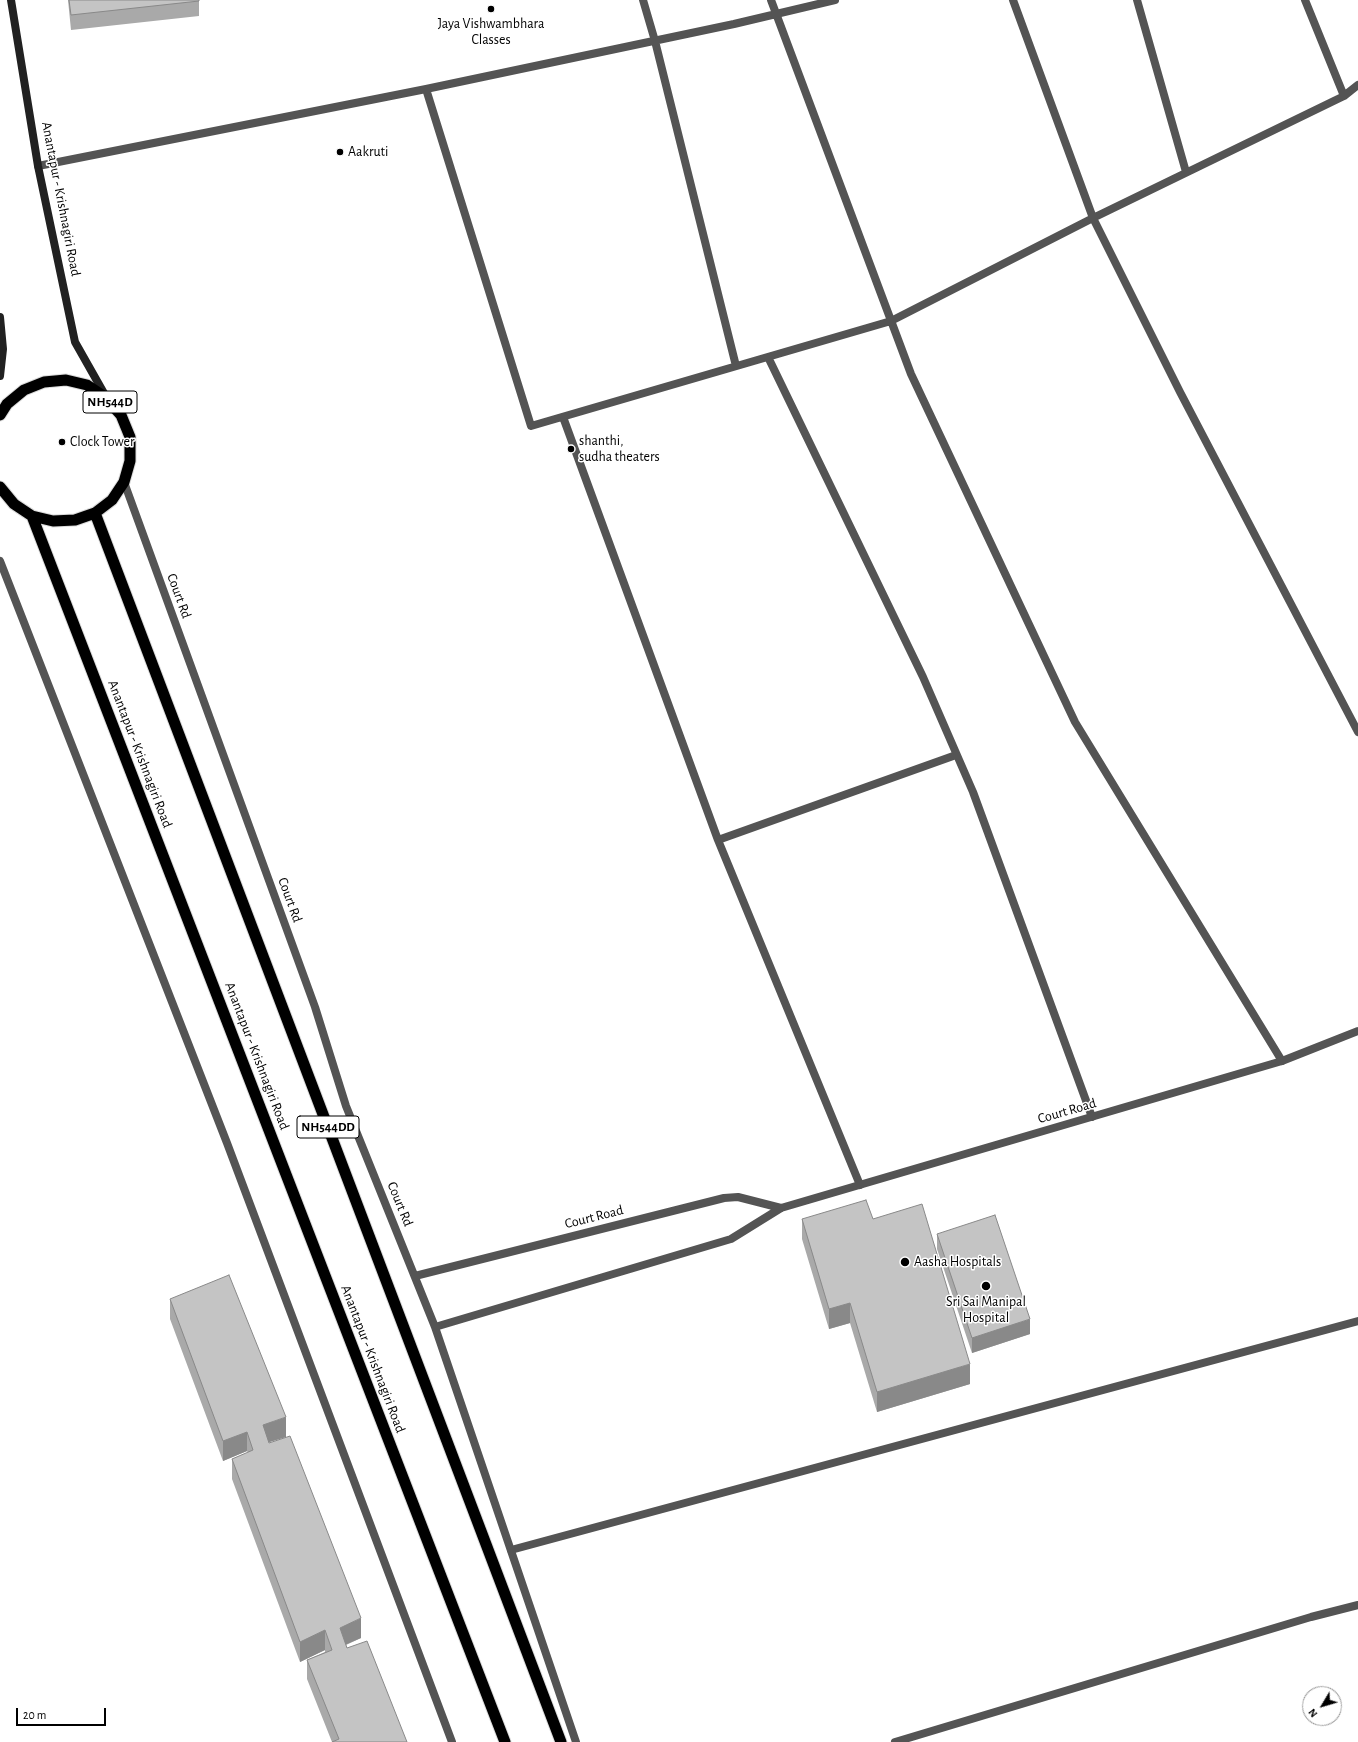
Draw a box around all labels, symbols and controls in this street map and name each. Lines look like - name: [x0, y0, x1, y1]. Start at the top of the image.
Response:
- marker: Jaya Vishwambhara Classes: [486, 4, 496, 14]
- place label: Jaya Vishwambhara Classes: [438, 16, 544, 48]
- street label: Anantapur - Krishnagiri Road: [38, 120, 84, 278]
- place label: Aakruti: [348, 144, 388, 160]
- marker: Aakruti: [335, 147, 345, 157]
- road number: NH544D: [83, 391, 137, 413]
- place label: shanthi, sudha theaters: [579, 433, 660, 466]
- place label: Clock Tower: [70, 434, 135, 450]
- marker: Clock Tower: [57, 437, 67, 447]
- marker: shanthi, sudha theaters: [566, 444, 576, 454]
- street label: Court Rd: [163, 571, 195, 621]
- street label: Anantapur - Krishnagiri Road: [104, 678, 176, 830]
- street label: Court Rd: [274, 875, 306, 925]
- street label: Anantapur - Krishnagiri Road: [221, 980, 293, 1132]
- street label: Court Road: [1036, 1095, 1098, 1127]
- road number: NH544DD: [297, 1116, 359, 1138]
- street label: Court Rd: [383, 1179, 417, 1229]
- street label: Court Road: [563, 1202, 625, 1232]
- place label: Aasha Hospitals: [914, 1254, 1001, 1270]
- marker: Aasha Hospitals: [899, 1256, 911, 1268]
- marker: Sri Sai Manipal Hospital: [980, 1280, 992, 1292]
- street label: Anantapur - Krishnagiri Road: [337, 1283, 409, 1435]
- place label: Sri Sai Manipal Hospital: [946, 1294, 1026, 1326]
- north arrow: [1302, 1686, 1342, 1726]
- scale bar: [18, 1700, 108, 1726]
- text: N: [1306, 1707, 1320, 1719]
- text: 20 m: [23, 1709, 46, 1721]

